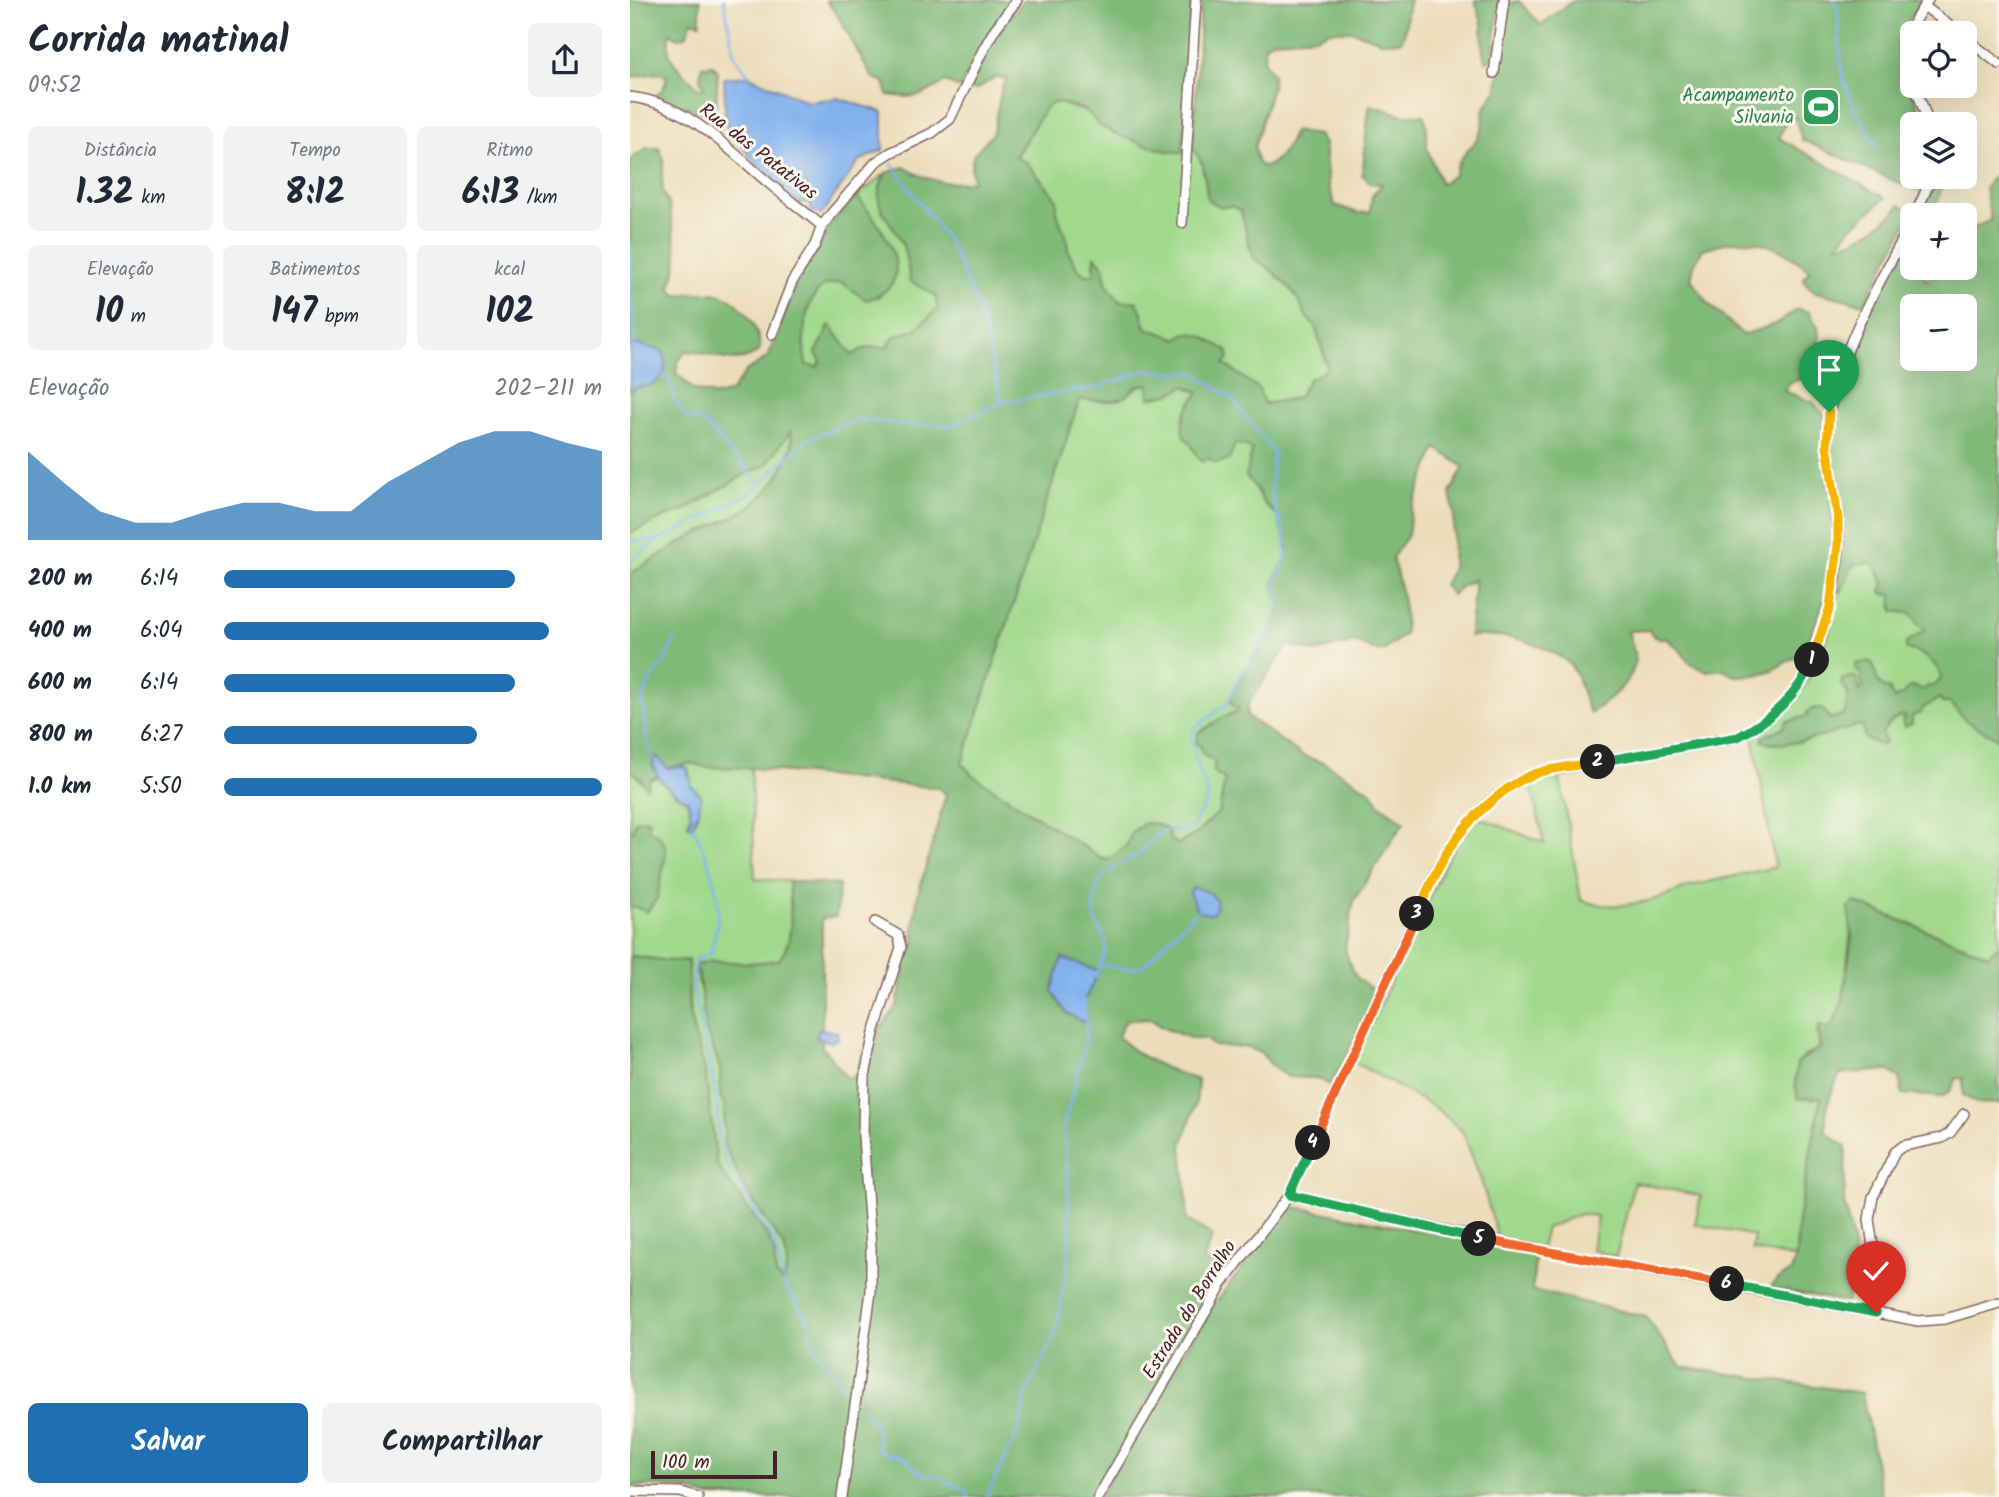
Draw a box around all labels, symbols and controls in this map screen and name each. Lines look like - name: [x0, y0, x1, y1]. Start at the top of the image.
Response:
- text: Corrida matinal: [28, 12, 289, 72]
- map controls: [1900, 21, 1977, 371]
- button: locate: [1900, 21, 1977, 98]
- button: share: [528, 23, 602, 97]
- text: 09:52: [28, 68, 82, 104]
- place label: Acampamento Silvania: [1682, 81, 1794, 133]
- sports icon: Acampamento Silvania: [1800, 86, 1842, 128]
- street label: Rua das Patativas: [692, 96, 824, 208]
- button: layers: [1900, 112, 1977, 189]
- text: Distância: [84, 136, 157, 166]
- text: Tempo: [289, 136, 341, 166]
- text: Ritmo: [486, 136, 533, 166]
- text: 1.32: [75, 166, 134, 222]
- text: 8:12: [285, 166, 345, 222]
- text: 6:13: [462, 166, 519, 222]
- text: km: [134, 183, 165, 213]
- text: /km: [519, 183, 558, 213]
- button: +: [1900, 203, 1977, 280]
- text: Elevação: [87, 255, 154, 285]
- text: Batimentos: [270, 255, 360, 285]
- text: kcal: [494, 255, 525, 285]
- text: 10: [95, 285, 123, 341]
- text: 147: [271, 285, 317, 341]
- text: 102: [485, 285, 534, 341]
- button: −: [1900, 294, 1977, 371]
- text: m: [123, 302, 146, 332]
- text: bpm: [317, 302, 359, 332]
- pin: [1799, 340, 1859, 412]
- icon: arrive: [1810, 351, 1848, 389]
- text: Elevação: [28, 371, 110, 407]
- text: 202–211 m: [494, 371, 602, 407]
- text: 200 m: [28, 561, 93, 597]
- text: 6:14: [140, 561, 178, 597]
- text: 400 m: [28, 613, 92, 649]
- text: 6:04: [140, 613, 183, 649]
- pin: 1: [1794, 642, 1830, 678]
- text: 1: [1809, 644, 1814, 674]
- text: 600 m: [28, 665, 92, 701]
- text: 6:14: [140, 665, 178, 701]
- text: 800 m: [28, 717, 93, 753]
- text: 6:27: [140, 717, 182, 753]
- pin: 2: [1580, 744, 1616, 780]
- text: 2: [1592, 746, 1603, 776]
- text: 1.0 km: [28, 769, 91, 805]
- text: 5:50: [140, 769, 182, 805]
- pin: 3: [1400, 897, 1434, 932]
- text: 3: [1411, 898, 1422, 928]
- pin: 4: [1296, 1126, 1330, 1160]
- text: 4: [1307, 1127, 1318, 1157]
- pin: 5: [1462, 1222, 1496, 1256]
- text: 5: [1474, 1223, 1483, 1253]
- street label: Estrada do Borralho: [1135, 1235, 1245, 1385]
- pin: [1846, 1241, 1906, 1313]
- icon: check: [1857, 1252, 1895, 1290]
- pin: 6: [1710, 1266, 1744, 1302]
- text: 6: [1721, 1268, 1732, 1298]
- button: Salvar: [28, 1403, 308, 1483]
- button: Compartilhar: [322, 1403, 602, 1483]
- scale bar: [651, 1448, 777, 1480]
- text: 100 m: [662, 1448, 710, 1478]

